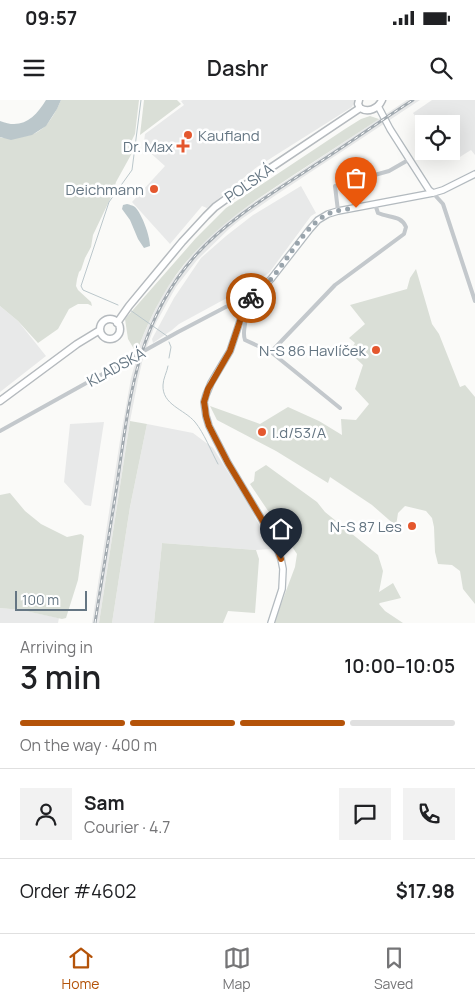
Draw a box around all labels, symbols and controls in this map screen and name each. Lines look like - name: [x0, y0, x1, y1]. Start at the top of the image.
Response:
- text: 09:57: [25, 5, 77, 31]
- text: Dashr: [207, 53, 268, 83]
- icon: menu: [20, 54, 48, 82]
- icon: search: [427, 54, 455, 82]
- map controls: [415, 115, 460, 160]
- button: locate: [415, 115, 460, 160]
- place label: Kaufland: [198, 125, 260, 146]
- marker: Kaufland: [182, 129, 194, 141]
- place label: Dr. Max: [123, 136, 173, 157]
- marker: Dr. Max: [177, 140, 189, 152]
- pin: [335, 157, 377, 208]
- street label: POLSKÁ: [220, 158, 278, 207]
- icon: bag: [342, 164, 370, 192]
- place label: Deichmann: [66, 179, 144, 200]
- marker: Deichmann: [148, 183, 160, 195]
- courier: [226, 273, 276, 323]
- icon: bike: [237, 284, 265, 312]
- place label: N-S 86 Havlíček: [259, 340, 367, 361]
- street label: KLADSKÁ: [83, 342, 149, 392]
- marker: N-S 86 Havlíček: [370, 344, 382, 356]
- place label: I.d/53/A: [272, 422, 327, 443]
- marker: I.d/53/A: [256, 426, 268, 438]
- pin: [260, 508, 302, 559]
- icon: home: [267, 515, 295, 543]
- place label: N-S 87 Les: [330, 516, 402, 537]
- marker: N-S 87 Les: [406, 520, 418, 532]
- scale bar: [15, 588, 88, 611]
- text: 100 m: [22, 590, 59, 609]
- text: Arriving in: [20, 636, 93, 658]
- text: 10:00–10:05: [344, 653, 455, 679]
- text: 3 min: [20, 655, 101, 699]
- text: On the way · 400 m: [20, 734, 157, 756]
- button: person: [20, 788, 72, 840]
- button: chat: [339, 788, 391, 840]
- button: phone: [403, 788, 455, 840]
- text: Sam: [84, 790, 125, 816]
- text: Courier · 4.7: [84, 816, 170, 838]
- text: Order #4602: [20, 878, 136, 904]
- text: $17.98: [396, 878, 455, 904]
- tab: Home: [62, 944, 99, 993]
- tab: Map: [223, 944, 251, 993]
- tab: Saved: [374, 944, 413, 993]

